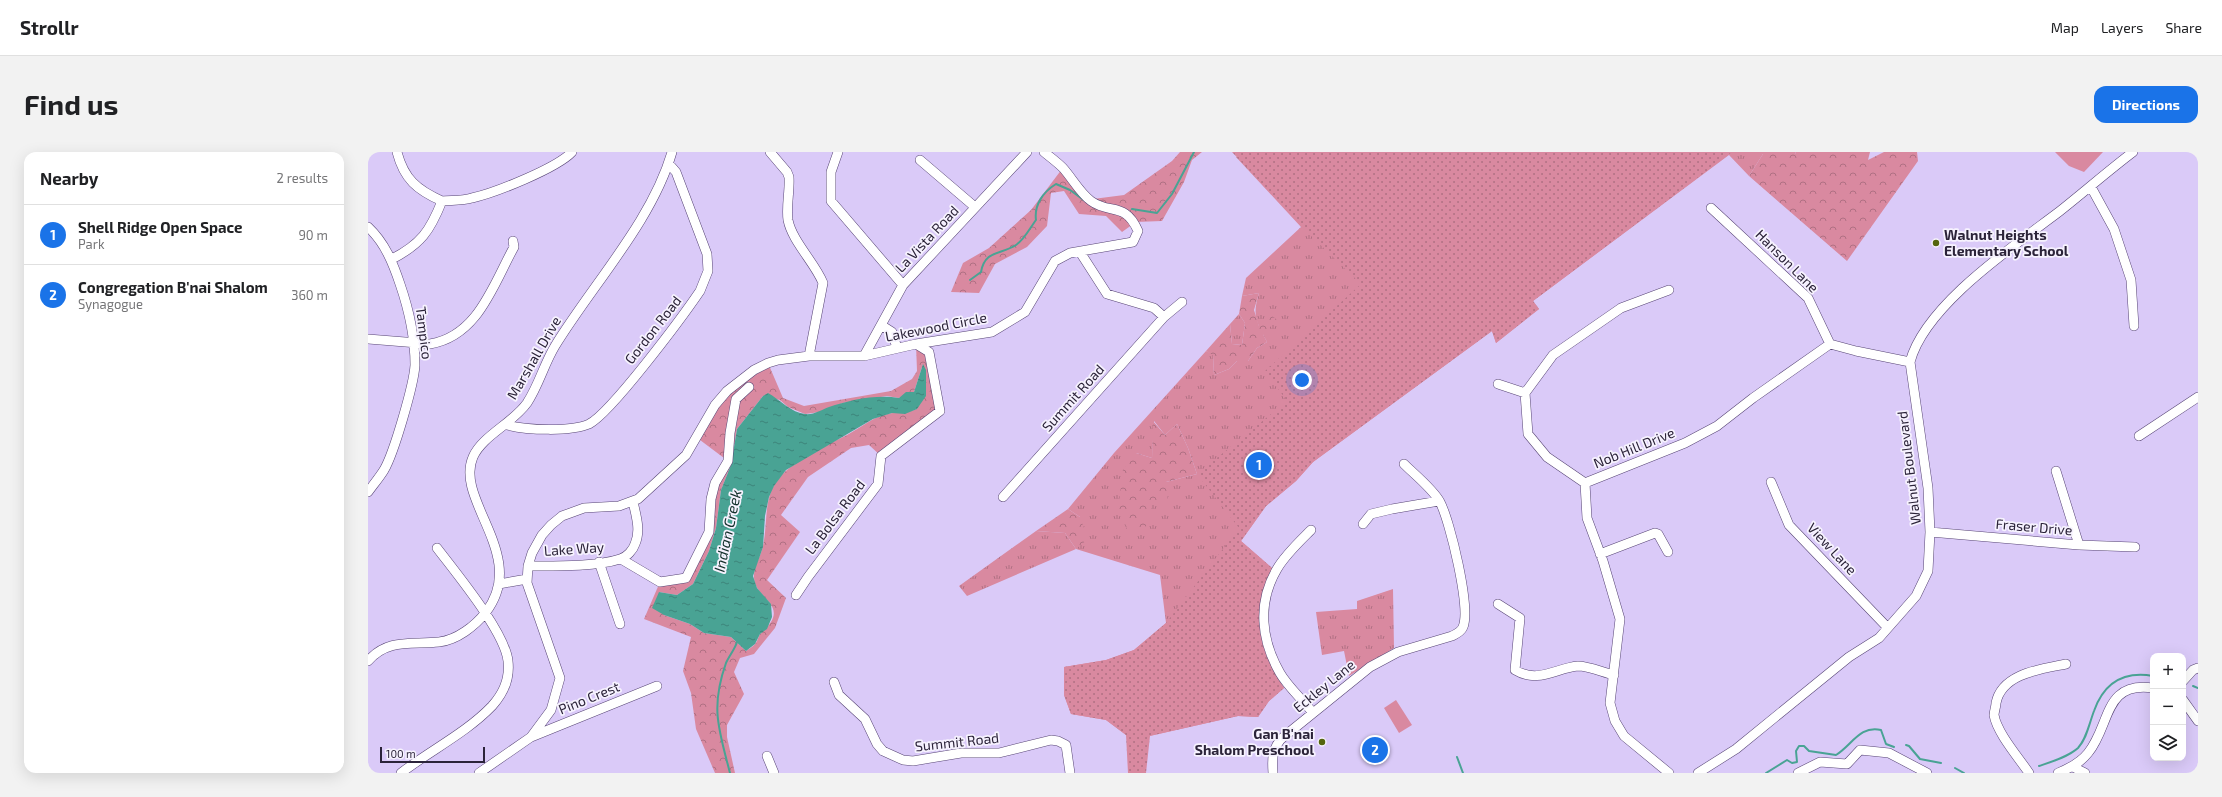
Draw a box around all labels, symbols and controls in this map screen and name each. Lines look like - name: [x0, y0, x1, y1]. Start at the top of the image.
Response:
- text: Strollr: [20, 16, 79, 39]
- text: Map: [2051, 19, 2079, 36]
- text: Layers: [2101, 19, 2143, 36]
- text: Share: [2165, 19, 2202, 36]
- button: Directions: [2094, 86, 2198, 123]
- text: Find us: [24, 87, 118, 121]
- text: Nearby: [40, 168, 98, 188]
- text: 2 results: [276, 170, 328, 186]
- street label: La Vista Road: [891, 202, 962, 276]
- text: Shell Ridge Open Space: [78, 218, 243, 236]
- street label: Hanson Lane: [1752, 226, 1822, 296]
- place label: Walnut Heights Elementary School: [1944, 226, 2069, 259]
- text: 1: [50, 227, 56, 243]
- text: 90 m: [298, 227, 328, 243]
- text: Park: [78, 236, 105, 252]
- marker: Walnut Heights Elementary School: [1931, 238, 1941, 248]
- text: Congregation B'nai Shalom: [78, 278, 268, 296]
- text: 2: [49, 287, 57, 303]
- text: 360 m: [291, 287, 328, 303]
- street label: Gordon Road: [621, 292, 684, 367]
- text: Synagogue: [78, 296, 143, 312]
- street label: Tampico: [413, 306, 436, 360]
- street label: Lakewood Circle: [884, 308, 988, 345]
- street label: Marshall Drive: [503, 313, 564, 402]
- street label: Summit Road: [1038, 361, 1107, 435]
- your location: [1292, 370, 1312, 390]
- street label: Walnut Boulevard: [1893, 410, 1924, 526]
- street label: Nob Hill Drive: [1591, 424, 1677, 472]
- pin: 1: [1246, 450, 1272, 480]
- street label: La Bolsa Road: [801, 476, 868, 557]
- water label: Indian Creek: [710, 488, 745, 574]
- street label: Fraser Drive: [1995, 515, 2073, 538]
- street label: View Lane: [1804, 519, 1861, 578]
- street label: Lake Way: [543, 538, 605, 559]
- map controls: [2150, 653, 2186, 761]
- button: +: [2150, 653, 2186, 689]
- street label: Eckley Lane: [1290, 656, 1358, 716]
- street label: Pino Crest: [556, 678, 622, 717]
- button: −: [2150, 689, 2186, 725]
- place label: Gan B'nai Shalom Preschool: [1195, 725, 1314, 758]
- button: layers: [2150, 725, 2186, 761]
- street label: Summit Road: [914, 729, 1000, 754]
- pin: 2: [1362, 735, 1388, 765]
- marker: Gan B'nai Shalom Preschool: [1317, 737, 1327, 747]
- scale bar: [380, 745, 485, 764]
- text: 100 m: [386, 747, 416, 760]

